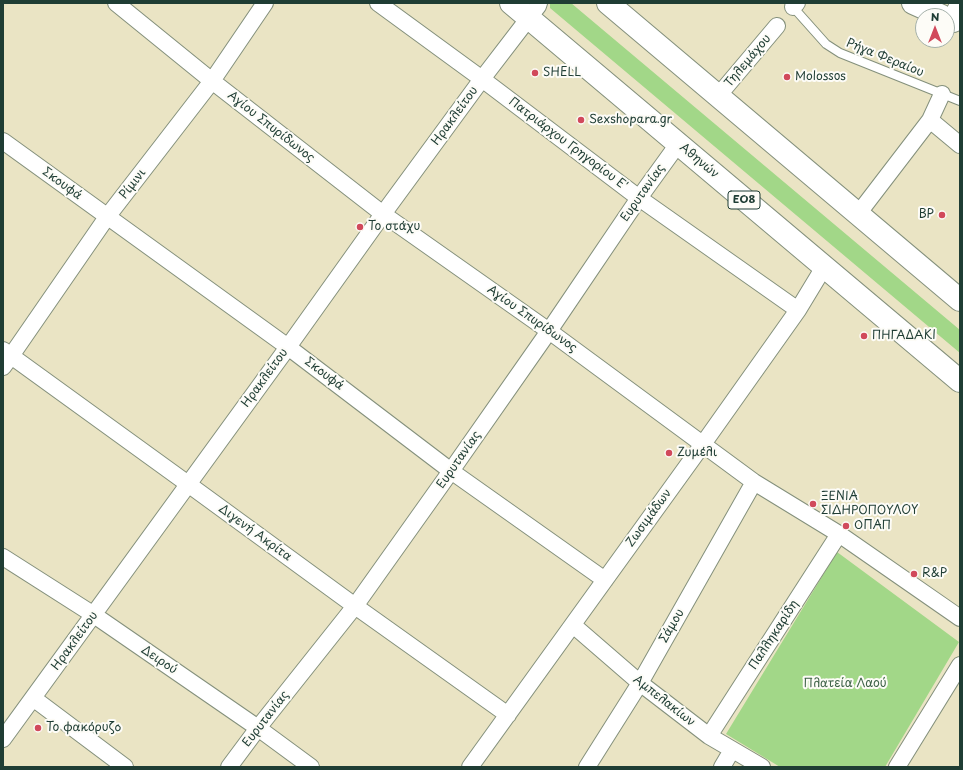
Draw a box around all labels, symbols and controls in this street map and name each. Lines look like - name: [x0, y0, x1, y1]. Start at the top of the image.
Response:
- north arrow: [915, 8, 955, 48]
- text: N: [931, 8, 939, 25]
- street label: Τηλεμάχου: [722, 32, 774, 90]
- street label: Ρήγα Φεραίου: [844, 36, 926, 80]
- place label: SHELL: [543, 66, 581, 80]
- marker: SHELL: [530, 68, 540, 78]
- place label: Molossos: [795, 70, 846, 84]
- marker: Molossos: [782, 72, 792, 82]
- street label: Ηρακλείτου: [429, 84, 481, 148]
- street label: Αγίου Σπυρίδωνος: [225, 89, 317, 165]
- street label: Πατριάρχου Γρηγορίου Ε': [506, 95, 630, 193]
- place label: Sexshopara.gr: [589, 113, 672, 127]
- marker: Sexshopara.gr: [576, 115, 586, 125]
- street label: Αθηνών: [676, 140, 722, 182]
- street label: Ευρυτανίας: [618, 161, 668, 225]
- street label: Σκουφά: [39, 165, 85, 203]
- street label: Ρίμινι: [117, 166, 149, 202]
- road number: ΕΟ8: [728, 191, 760, 209]
- place label: BP: [919, 208, 934, 222]
- marker: BP: [937, 210, 947, 220]
- place label: Το στάχυ: [368, 220, 420, 234]
- marker: Το στάχυ: [355, 222, 365, 232]
- street label: Αγίου Σπυρίδωνος: [484, 283, 580, 355]
- place label: ΠΗΓΑΔΑΚΙ: [872, 329, 936, 343]
- marker: ΠΗΓΑΔΑΚΙ: [859, 331, 869, 341]
- street label: Ηρακλείτου: [239, 346, 291, 410]
- street label: Σκουφά: [302, 355, 346, 393]
- street label: Ευρυτανίας: [434, 428, 484, 492]
- place label: Ζυμέλι: [677, 446, 717, 460]
- marker: Ζυμέλι: [664, 448, 674, 458]
- street label: Ζωσιμάδων: [623, 486, 675, 550]
- place label: ΞΕΝΙΑ ΣΙΔΗΡΟΠΟΥΛΟΥ: [821, 490, 918, 518]
- marker: ΞΕΝΙΑ ΣΙΔΗΡΟΠΟΥΛΟΥ: [808, 499, 818, 509]
- street label: Διγενή Ακρίτα: [216, 502, 294, 564]
- place label: ΟΠΑΠ: [854, 519, 891, 533]
- marker: ΟΠΑΠ: [841, 521, 851, 531]
- place label: R&P: [922, 567, 947, 581]
- marker: R&P: [909, 569, 919, 579]
- street label: Παλληκαρίδη: [746, 598, 802, 672]
- street label: Σάμου: [657, 606, 687, 646]
- street label: Ηρακλείτου: [49, 609, 101, 673]
- street label: Δειρού: [138, 643, 180, 677]
- street label: Αμπελακίων: [630, 672, 698, 730]
- park label: Πλατεία Λαού: [803, 677, 887, 691]
- street label: Ευρυτανίας: [240, 688, 292, 750]
- place label: Το φακόρυζο: [46, 721, 121, 735]
- marker: Το φακόρυζο: [33, 723, 43, 733]

